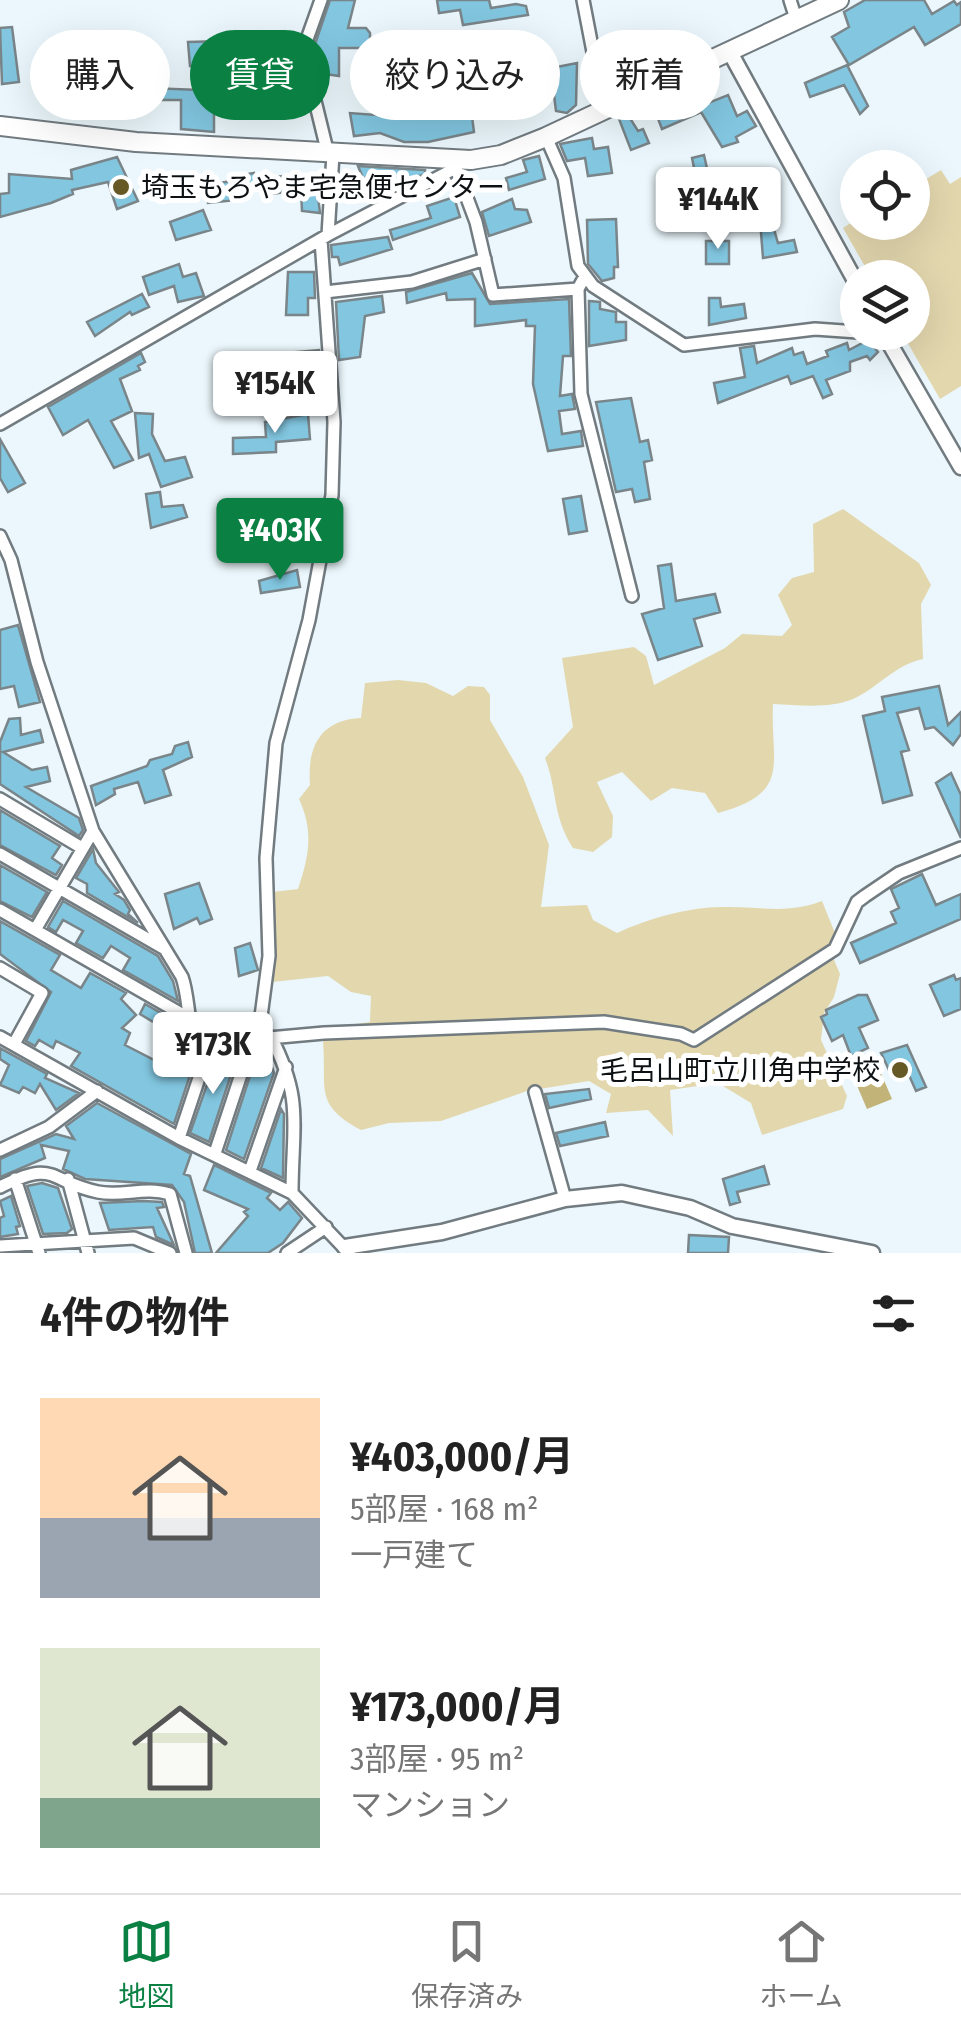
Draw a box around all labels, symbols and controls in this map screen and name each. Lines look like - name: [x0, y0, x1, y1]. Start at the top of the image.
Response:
- chip: 購入: [30, 30, 170, 120]
- chip: 賃貸: [190, 30, 330, 120]
- chip: 絞り込み: [350, 30, 560, 120]
- chip: 新着: [580, 30, 720, 120]
- map controls: [840, 150, 930, 350]
- button: locate: [840, 150, 930, 240]
- pin: ¥144K: [648, 167, 788, 252]
- place label: 埼玉もろやま宅急便センター: [141, 171, 505, 204]
- marker: 埼玉もろやま宅急便センター: [110, 176, 132, 198]
- text: ¥144K: [678, 180, 758, 218]
- button: layers: [840, 260, 930, 350]
- pin: ¥154K: [205, 351, 345, 436]
- text: ¥154K: [235, 364, 315, 402]
- pin: ¥403K: [210, 498, 350, 583]
- text: ¥403K: [238, 511, 322, 549]
- pin: ¥173K: [143, 1012, 283, 1097]
- text: ¥173K: [175, 1025, 251, 1063]
- place label: 毛呂山町立川角中学校: [600, 1054, 880, 1087]
- marker: 毛呂山町立川角中学校: [889, 1059, 911, 1081]
- icon: filters: [866, 1286, 921, 1341]
- text: 4件の物件: [40, 1293, 230, 1343]
- text: ¥403,000/月: [350, 1432, 574, 1482]
- icon: home: [120, 1438, 240, 1558]
- text: 5部屋 · 168 m²: [350, 1490, 538, 1528]
- text: 一戸建て: [350, 1536, 478, 1574]
- text: ¥173,000/月: [350, 1682, 565, 1732]
- icon: home: [120, 1688, 240, 1808]
- text: 3部屋 · 95 m²: [350, 1740, 524, 1778]
- text: マンション: [350, 1786, 510, 1824]
- tab: 地図: [118, 1914, 174, 2014]
- tab: 保存済み: [411, 1914, 523, 2014]
- tab: ホーム: [760, 1914, 843, 2014]

